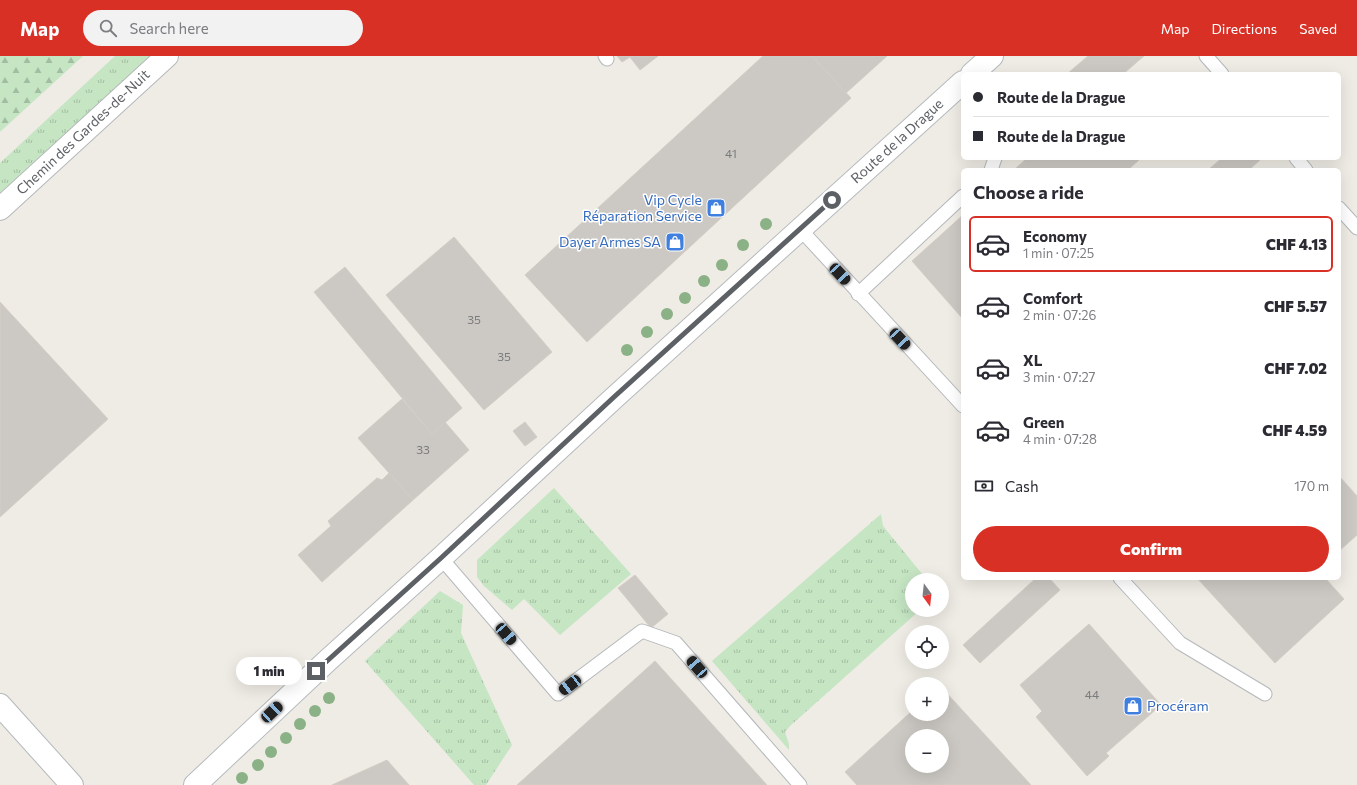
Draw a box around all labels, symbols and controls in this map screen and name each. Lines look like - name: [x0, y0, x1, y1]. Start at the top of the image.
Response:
- search box: [83, 10, 363, 46]
- text: Map: [20, 17, 59, 40]
- icon: search: [97, 17, 119, 39]
- text: Search here: [129, 19, 209, 37]
- text: Map: [1161, 20, 1190, 37]
- text: Directions: [1212, 20, 1277, 37]
- text: Saved: [1299, 20, 1337, 37]
- street label: Chemin des Gardes-de-Nuit: [13, 65, 153, 198]
- text: Route de la Drague: [997, 88, 1125, 106]
- street label: Route de la Drague: [847, 95, 946, 187]
- text: Route de la Drague: [997, 127, 1125, 145]
- house number: 41: [725, 146, 737, 160]
- text: Choose a ride: [973, 181, 1084, 203]
- place label: Vip Cycle Réparation Service: [583, 191, 702, 224]
- route start: [823, 191, 841, 209]
- shop icon: Vip Cycle Réparation Service: [705, 197, 727, 219]
- icon: car: [975, 226, 1011, 262]
- text: Economy: [1023, 227, 1087, 245]
- shop icon: Dayer Armes SA: [664, 231, 686, 253]
- place label: Dayer Armes SA: [559, 233, 661, 250]
- text: CHF 4.13: [1266, 235, 1327, 253]
- text: 1 min · 07:25: [1023, 245, 1094, 261]
- car: [827, 261, 853, 287]
- icon: car: [975, 288, 1011, 324]
- text: Comfort: [1023, 289, 1083, 307]
- text: CHF 5.57: [1264, 297, 1327, 315]
- text: 2 min · 07:26: [1023, 307, 1096, 323]
- house number: 35: [467, 312, 481, 326]
- car: [887, 326, 913, 352]
- house number: 35: [497, 349, 511, 363]
- icon: car: [975, 350, 1011, 386]
- text: XL: [1023, 351, 1042, 369]
- text: CHF 7.02: [1264, 359, 1327, 377]
- text: 3 min · 07:27: [1023, 369, 1095, 385]
- icon: car: [975, 412, 1011, 448]
- text: Green: [1023, 413, 1064, 431]
- text: CHF 4.59: [1262, 421, 1327, 439]
- text: 4 min · 07:28: [1023, 431, 1097, 447]
- house number: 33: [416, 442, 430, 456]
- icon: cash: [973, 475, 995, 497]
- text: Cash: [1005, 477, 1039, 495]
- text: 170 m: [1294, 478, 1329, 494]
- button: Confirm: [973, 526, 1329, 572]
- north arrow: [905, 573, 949, 617]
- map controls: [905, 573, 949, 773]
- car: [494, 621, 518, 647]
- button: locate: [905, 625, 949, 669]
- car: [685, 654, 709, 680]
- callout: 1 min: [236, 657, 302, 685]
- route end: [307, 662, 325, 680]
- text: 1 min: [253, 663, 285, 679]
- car: [557, 673, 583, 697]
- button: +: [905, 677, 949, 721]
- house number: 44: [1085, 687, 1099, 701]
- shop icon: Procéram: [1122, 695, 1144, 717]
- place label: Procéram: [1147, 697, 1209, 714]
- car: [259, 699, 285, 725]
- button: −: [905, 729, 949, 773]

